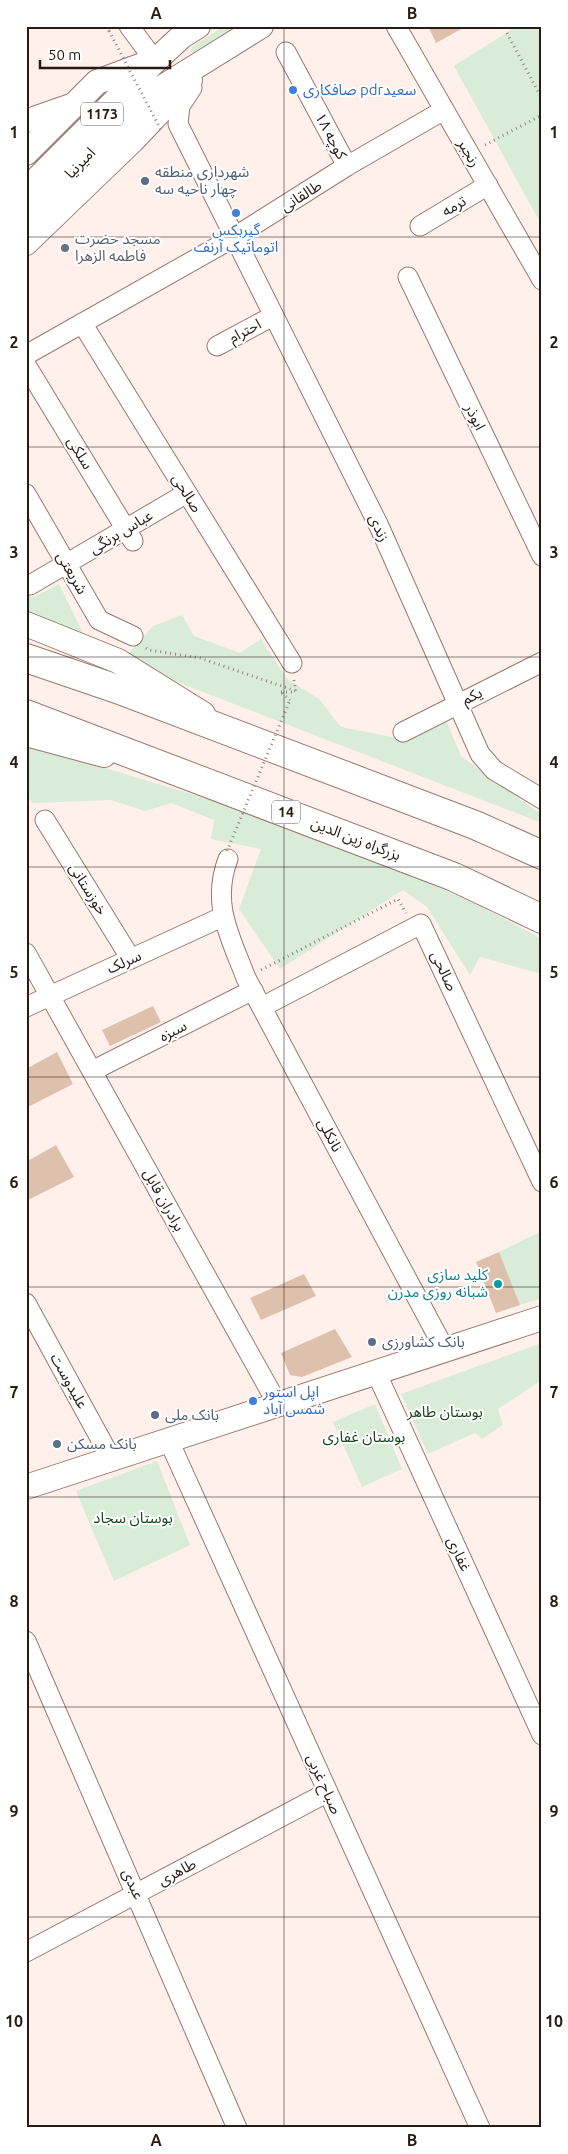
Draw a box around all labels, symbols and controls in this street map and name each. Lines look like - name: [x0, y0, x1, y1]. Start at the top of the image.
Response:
- text: A: [150, 4, 162, 22]
- text: B: [407, 4, 417, 22]
- scale bar: [40, 38, 170, 70]
- text: 50 m: [48, 46, 81, 63]
- place label: صافکاری pdrسعید: [303, 81, 417, 99]
- marker: صافکاری pdrسعید: [287, 84, 299, 96]
- road number: 1173: [81, 102, 123, 126]
- street label: کوچه ۱۸: [310, 110, 351, 164]
- text: 1: [9, 123, 19, 141]
- text: 1: [549, 123, 559, 141]
- street label: رنجبر: [453, 135, 484, 170]
- street label: امیرنیا: [61, 144, 99, 182]
- place label: شهرداری منطقه چهار ناحیه سه: [155, 163, 250, 199]
- marker: شهرداری منطقه چهار ناحیه سه: [139, 175, 151, 187]
- street label: طالقانی: [277, 176, 325, 216]
- street label: ترمه: [439, 192, 469, 220]
- marker: گیربکس اتوماتیک آرنف: [230, 207, 242, 219]
- place label: گیربکس اتوماتیک آرنف: [194, 221, 278, 256]
- place label: مسجد حضرت فاطمه الزهرا: [75, 230, 161, 265]
- marker: مسجد حضرت فاطمه الزهرا: [59, 242, 71, 254]
- street label: احترام: [226, 315, 265, 349]
- text: 2: [9, 333, 19, 351]
- text: 2: [549, 333, 559, 351]
- street label: ابوذر: [460, 400, 489, 433]
- street label: سلکی: [63, 433, 97, 473]
- street label: صالحی: [168, 470, 206, 516]
- street label: عباس برنگی: [86, 506, 156, 558]
- street label: زندی: [365, 511, 393, 545]
- text: 3: [9, 543, 19, 561]
- text: 3: [549, 543, 559, 561]
- street label: شریعتی: [53, 549, 91, 598]
- street label: یکم: [459, 683, 486, 710]
- text: 4: [9, 753, 19, 771]
- text: 4: [549, 753, 559, 771]
- road number: 14: [272, 800, 300, 824]
- street label: بزرگراه زین الدین: [309, 814, 403, 864]
- street label: خوزستانی: [65, 860, 111, 918]
- street label: سرلک: [104, 946, 144, 978]
- street label: صالحی: [427, 948, 461, 994]
- text: 5: [9, 963, 19, 981]
- text: 5: [549, 963, 559, 981]
- street label: سبزه: [156, 1016, 190, 1045]
- street label: نانکلی: [314, 1115, 346, 1155]
- street label: برادران قابل: [139, 1166, 189, 1234]
- text: 6: [9, 1173, 19, 1191]
- text: 6: [549, 1173, 559, 1191]
- place label: کلید سازی شبانه روزی مدرن: [388, 1266, 489, 1301]
- marker: کلید سازی شبانه روزی مدرن: [492, 1278, 504, 1290]
- place label: بانک کشاورزی: [382, 1333, 465, 1351]
- marker: بانک کشاورزی: [366, 1336, 378, 1348]
- street label: علیدوست: [46, 1350, 92, 1412]
- text: 7: [9, 1383, 19, 1401]
- place label: اپل استور شمس آباد: [262, 1383, 325, 1418]
- text: 7: [549, 1383, 559, 1401]
- marker: اپل استور شمس آباد: [247, 1395, 259, 1407]
- park label: بوستان طاهر: [406, 1403, 483, 1421]
- place label: بانک ملی: [165, 1406, 219, 1424]
- marker: بانک ملی: [149, 1409, 161, 1421]
- park label: بوستان غفاری: [323, 1428, 405, 1446]
- place label: بانک مسکن: [67, 1435, 137, 1453]
- marker: بانک مسکن: [51, 1438, 63, 1450]
- park label: بوستان سجاد: [93, 1509, 173, 1527]
- street label: غفاری: [443, 1534, 475, 1575]
- text: 8: [9, 1592, 19, 1610]
- text: 8: [549, 1592, 559, 1610]
- street label: صباح غربی: [300, 1751, 345, 1818]
- text: 9: [9, 1802, 19, 1820]
- text: 9: [549, 1802, 559, 1820]
- street label: طاهری: [155, 1855, 199, 1889]
- street label: عبدی: [118, 1866, 148, 1903]
- text: 10: [5, 2012, 23, 2030]
- text: 10: [545, 2012, 563, 2030]
- text: A: [150, 2131, 162, 2149]
- text: B: [407, 2131, 417, 2149]

